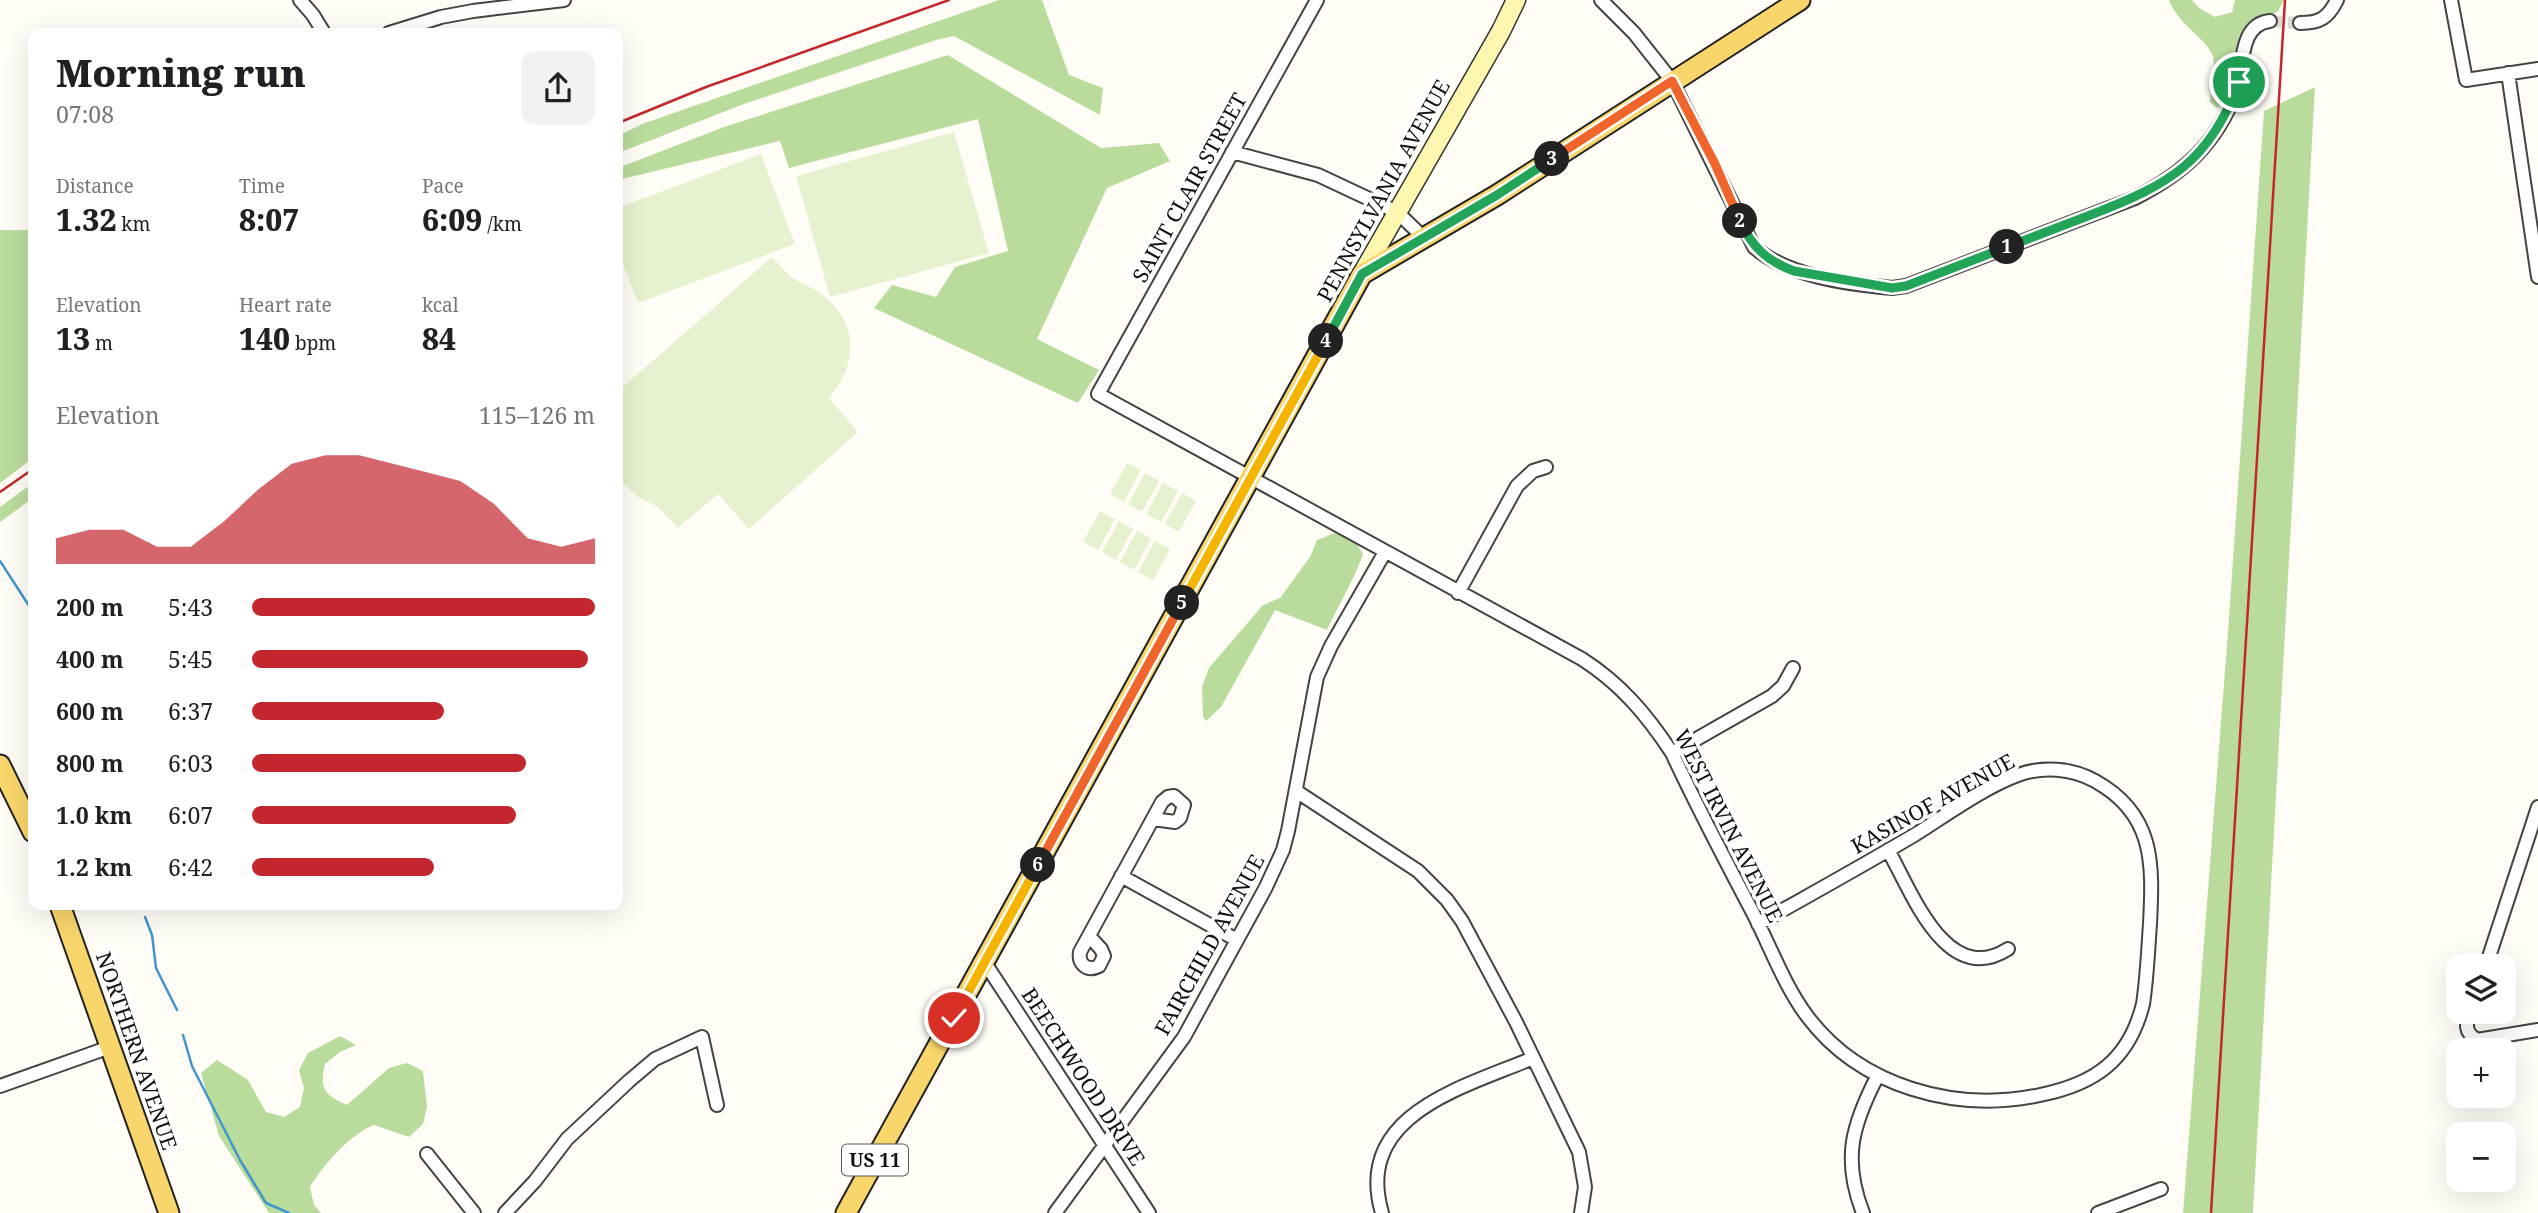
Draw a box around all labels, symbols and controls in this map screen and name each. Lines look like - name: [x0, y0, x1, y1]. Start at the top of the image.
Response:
- text: Morning run: [56, 46, 306, 98]
- button: share: [521, 51, 595, 125]
- pin: [2209, 52, 2269, 112]
- icon: arrive: [2220, 63, 2258, 101]
- street label: PENNSYLVANIA AVENUE: [1310, 74, 1456, 307]
- street label: SAINT CLAIR STREET: [1125, 88, 1253, 287]
- text: 07:08: [56, 98, 114, 130]
- pin: 3: [1534, 142, 1570, 176]
- text: 3: [1546, 145, 1557, 171]
- text: Distance: [56, 173, 134, 199]
- text: Time: [239, 173, 285, 199]
- text: Pace: [422, 173, 464, 199]
- text: 1.32: [56, 199, 116, 240]
- text: 8:07: [239, 199, 299, 240]
- text: 6:09: [422, 199, 482, 240]
- pin: 2: [1722, 204, 1758, 238]
- text: 2: [1734, 207, 1745, 233]
- text: km: [116, 211, 150, 237]
- text: /km: [482, 211, 522, 237]
- pin: 1: [1990, 230, 2024, 264]
- text: 1: [2001, 233, 2012, 259]
- text: Elevation: [56, 292, 142, 318]
- text: Heart rate: [239, 292, 332, 318]
- text: kcal: [422, 292, 459, 318]
- text: 13: [56, 318, 90, 359]
- text: 140: [239, 318, 290, 359]
- text: 84: [422, 318, 456, 359]
- pin: 4: [1308, 324, 1344, 358]
- text: 4: [1320, 327, 1331, 353]
- text: m: [90, 330, 113, 356]
- text: bpm: [290, 330, 336, 356]
- text: Elevation: [56, 399, 160, 431]
- text: 115–126 m: [479, 399, 595, 431]
- pin: 5: [1164, 586, 1200, 620]
- text: 5: [1176, 589, 1187, 615]
- text: 200 m: [56, 591, 124, 623]
- text: 5:43: [168, 591, 213, 623]
- text: 400 m: [56, 643, 124, 675]
- text: 5:45: [168, 643, 213, 675]
- text: 600 m: [56, 695, 124, 727]
- text: 6:37: [168, 695, 213, 727]
- street label: WEST IRVIN AVENUE: [1668, 724, 1790, 927]
- text: 800 m: [56, 747, 124, 779]
- text: 6:03: [168, 747, 213, 779]
- street label: KASINOF AVENUE: [1846, 747, 2019, 860]
- text: 1.0 km: [56, 799, 132, 831]
- text: 6:07: [168, 799, 213, 831]
- pin: 6: [1020, 848, 1056, 882]
- street label: FAIRCHILD AVENUE: [1148, 849, 1270, 1040]
- text: 1.2 km: [56, 851, 132, 883]
- text: 6:42: [168, 851, 213, 883]
- text: 6: [1032, 851, 1043, 877]
- street label: NORTHERN AVENUE: [90, 948, 184, 1153]
- map controls: [2446, 954, 2516, 1192]
- button: layers: [2446, 954, 2516, 1024]
- street label: BEECHWOOD DRIVE: [1016, 982, 1152, 1171]
- pin: [924, 988, 984, 1048]
- icon: check: [935, 999, 973, 1037]
- button: +: [2446, 1038, 2516, 1108]
- button: −: [2446, 1122, 2516, 1192]
- road number: US 11: [842, 1144, 908, 1176]

